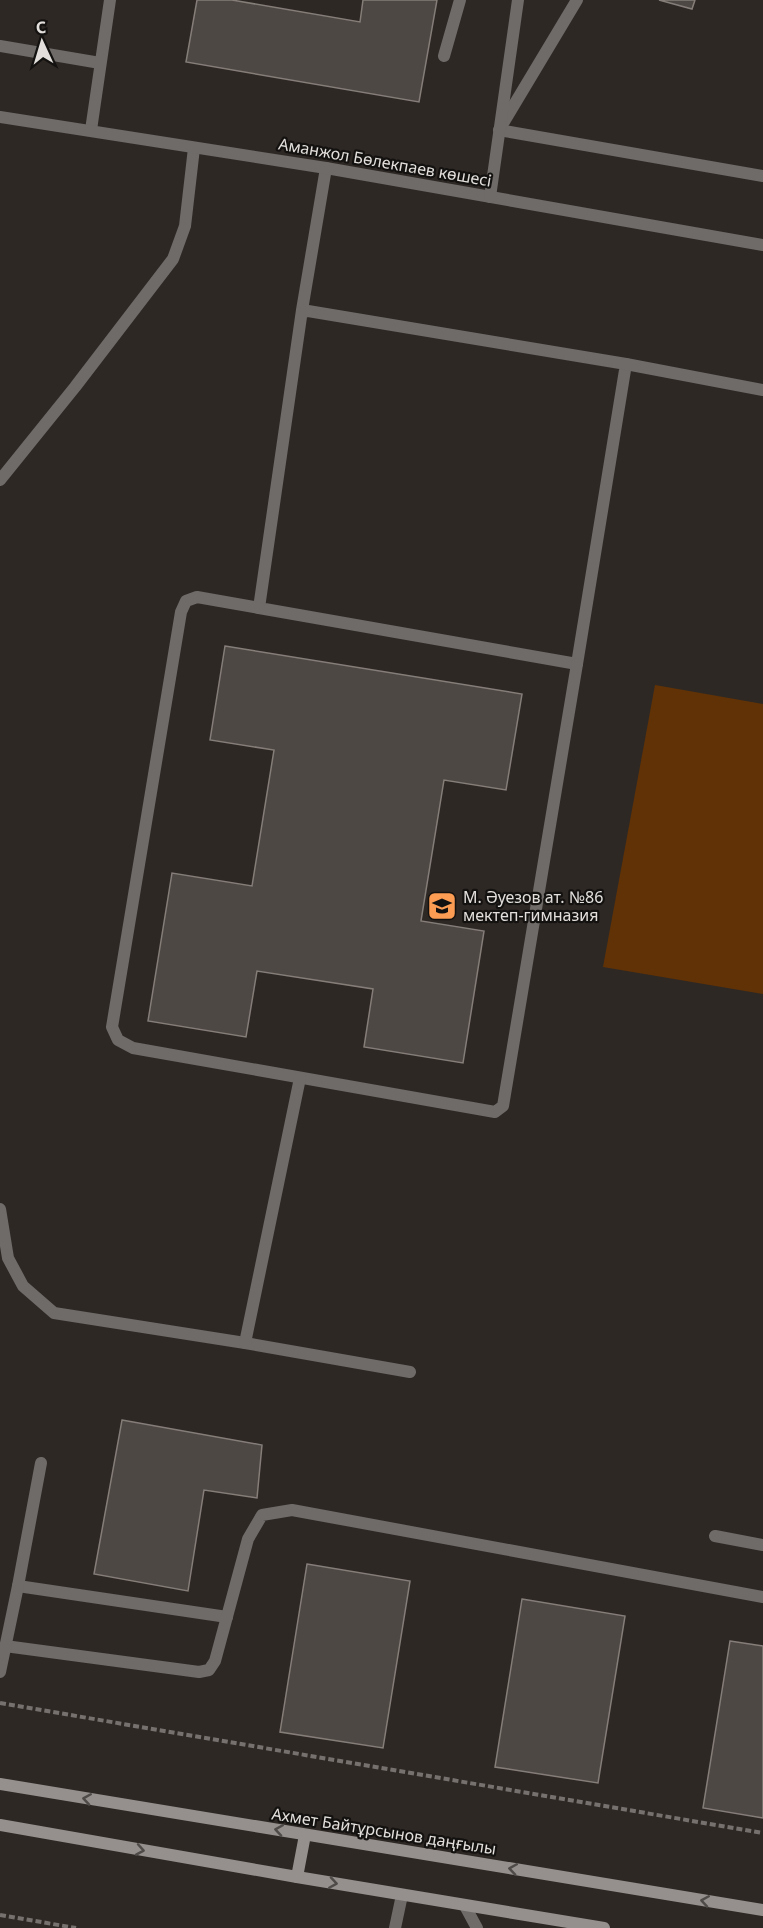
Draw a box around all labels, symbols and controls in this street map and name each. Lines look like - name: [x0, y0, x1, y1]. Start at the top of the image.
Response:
- north arrow: [12, 12, 72, 72]
- text: С: [35, 16, 47, 38]
- street label: Аманжол Бөлекпаев көшесі: [277, 132, 493, 192]
- place label: М. Әуезов ат. №86 мектеп-гимназия: [463, 886, 603, 926]
- school or university icon: М. Әуезов ат. №86 мектеп-гимназия: [426, 890, 458, 922]
- one-way arrow: [82, 1793, 91, 1805]
- street label: Ахмет Байтұрсынов даңғылы: [270, 1802, 498, 1860]
- one-way arrow: [274, 1825, 284, 1837]
- one-way arrow: [135, 1843, 145, 1856]
- one-way arrow: [508, 1863, 518, 1876]
- one-way arrow: [328, 1877, 337, 1889]
- one-way arrow: [701, 1895, 710, 1907]

